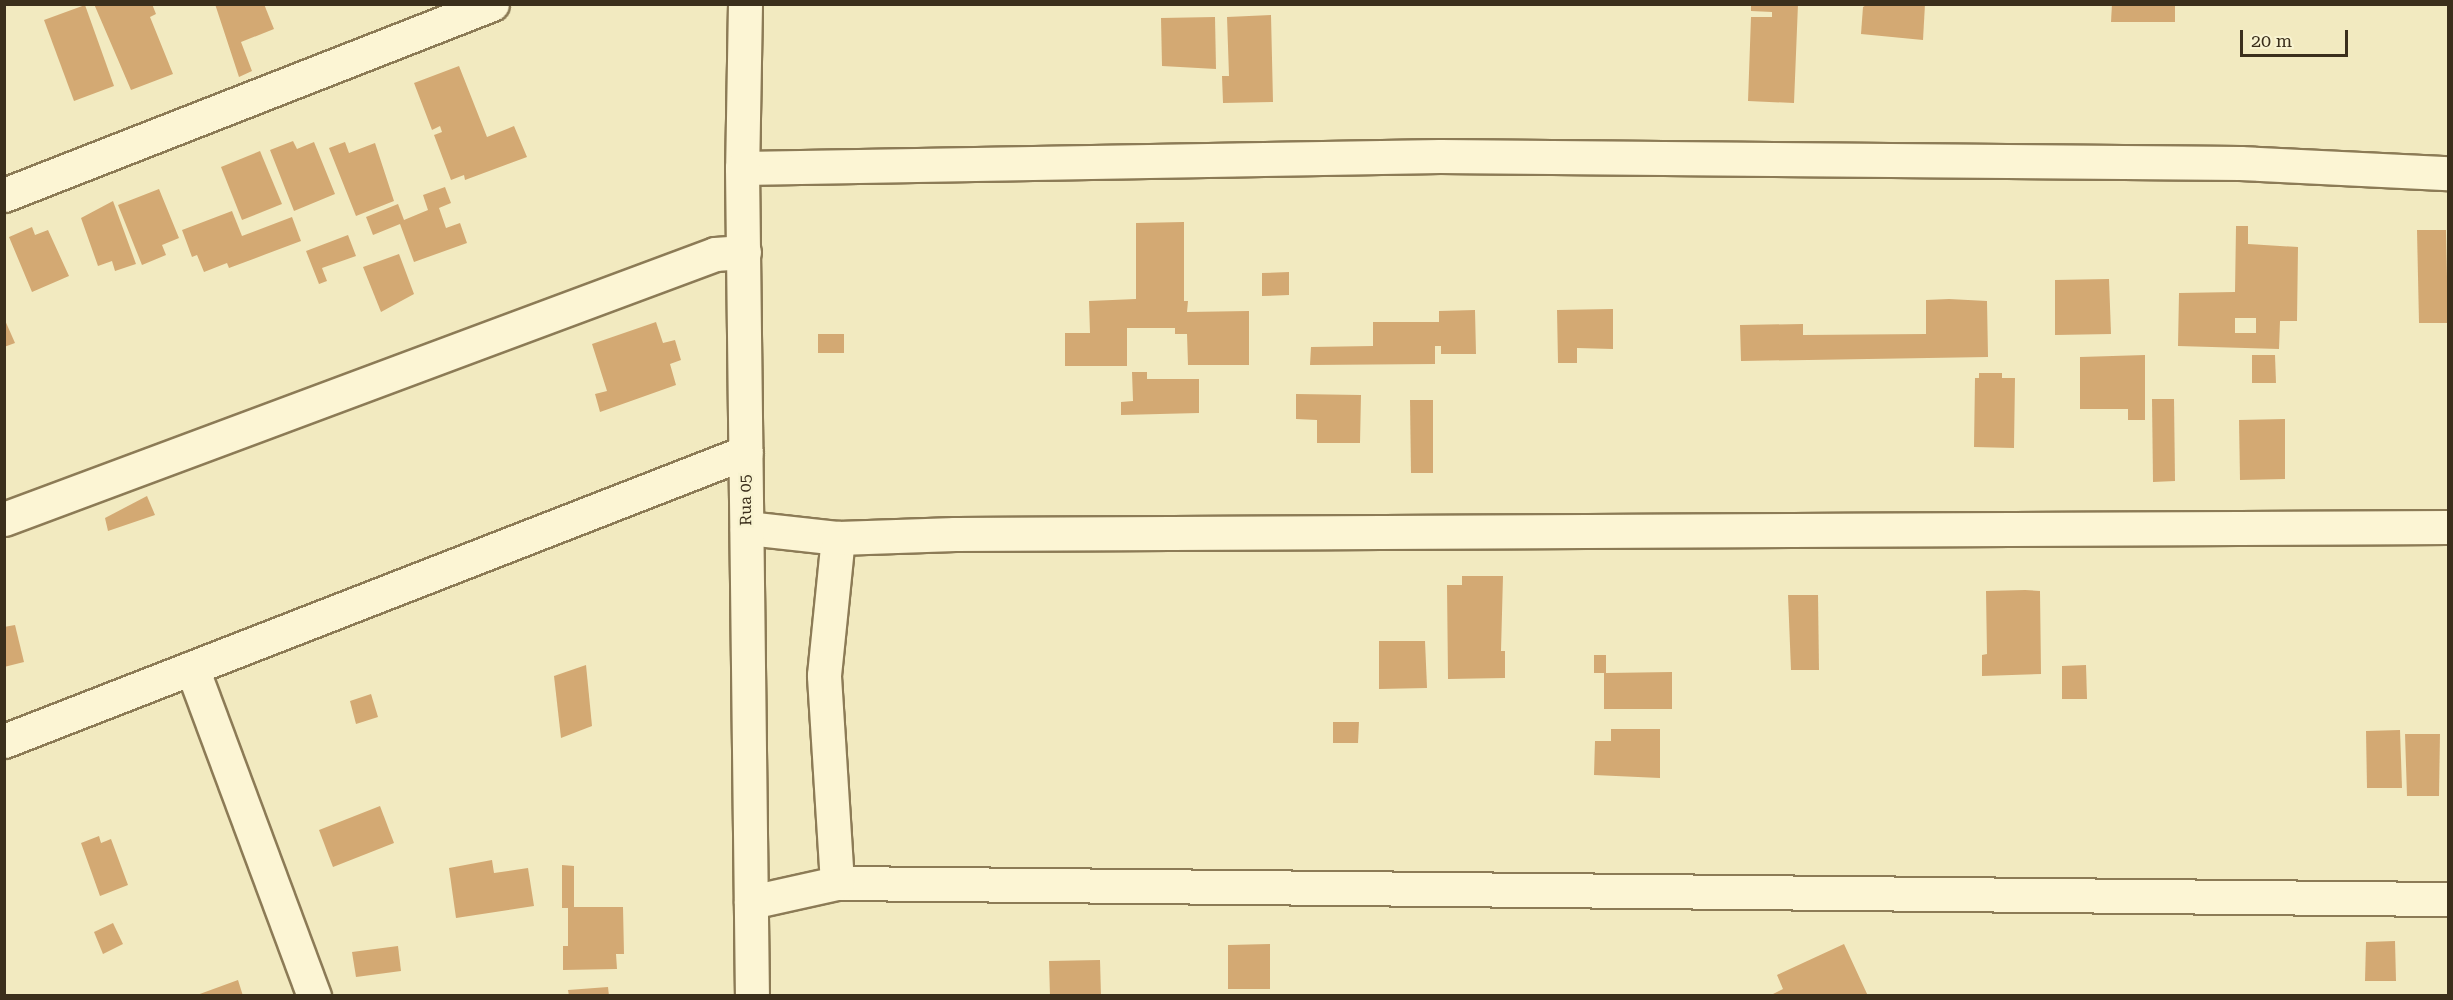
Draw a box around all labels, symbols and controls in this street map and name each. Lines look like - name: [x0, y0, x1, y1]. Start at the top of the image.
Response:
- scale bar: [2243, 18, 2351, 56]
- text: 20 m: [2251, 30, 2292, 51]
- street label: Rua 05: [736, 474, 756, 526]

